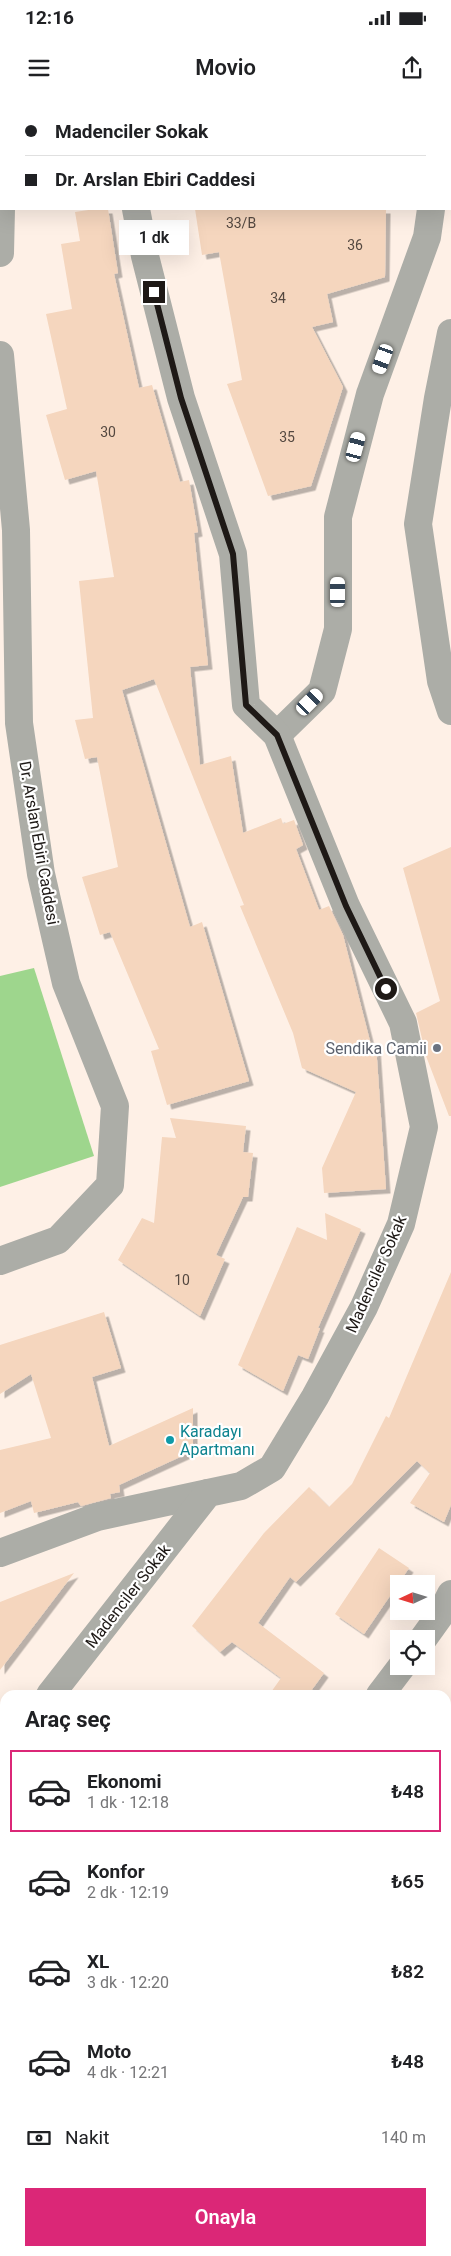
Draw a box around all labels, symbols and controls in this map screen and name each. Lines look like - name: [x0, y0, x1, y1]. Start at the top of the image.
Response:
- text: 12:16: [25, 6, 74, 29]
- icon: menu: [25, 54, 53, 82]
- icon: share: [398, 54, 426, 82]
- text: Movio: [195, 55, 256, 80]
- text: Madenciler Sokak: [55, 120, 208, 143]
- text: Dr. Arslan Ebiri Caddesi: [55, 168, 255, 191]
- house number: 33/B: [226, 215, 256, 231]
- callout: 1 dk: [119, 220, 189, 254]
- text: 1 dk: [139, 228, 169, 247]
- house number: 36: [347, 237, 363, 253]
- route end: [143, 281, 165, 303]
- house number: 34: [270, 290, 286, 306]
- car: [370, 342, 395, 376]
- house number: 30: [100, 424, 116, 440]
- house number: 35: [279, 429, 295, 445]
- car: [344, 431, 367, 463]
- car: [330, 577, 345, 607]
- car: [294, 686, 325, 718]
- street label: Dr. Arslan Ebiri Caddesi: [15, 760, 63, 926]
- route start: [375, 978, 397, 1000]
- place label: Sendika Camii: [326, 1039, 427, 1058]
- marker: Sendika Camii: [431, 1042, 443, 1054]
- street label: Madenciler Sokak: [342, 1211, 411, 1336]
- house number: 10: [174, 1272, 190, 1288]
- place label: Karadayı Apartmanı: [180, 1422, 255, 1459]
- marker: Karadayı Apartmanı: [164, 1434, 176, 1446]
- street label: Madenciler Sokak: [82, 1540, 175, 1652]
- north arrow: [390, 1575, 435, 1620]
- map controls: [390, 1575, 435, 1675]
- button: locate: [390, 1630, 435, 1675]
- text: Araç seç: [25, 1707, 111, 1732]
- icon: car: [27, 1769, 72, 1814]
- text: Ekonomi: [87, 1770, 161, 1793]
- text: ₺48: [391, 1780, 424, 1803]
- text: 1 dk · 12:18: [87, 1793, 169, 1812]
- icon: car: [27, 1859, 72, 1904]
- text: Konfor: [87, 1860, 145, 1883]
- text: ₺65: [391, 1870, 424, 1893]
- text: 2 dk · 12:19: [87, 1883, 169, 1902]
- icon: car: [27, 1949, 72, 1994]
- text: XL: [87, 1950, 109, 1973]
- text: ₺82: [391, 1960, 424, 1983]
- text: 3 dk · 12:20: [87, 1973, 169, 1992]
- icon: car: [27, 2039, 72, 2084]
- text: Moto: [87, 2040, 131, 2063]
- text: ₺48: [391, 2050, 424, 2073]
- text: 4 dk · 12:21: [87, 2063, 169, 2082]
- icon: cash: [25, 2124, 53, 2152]
- text: Nakit: [65, 2126, 109, 2149]
- text: 140 m: [381, 2128, 426, 2147]
- button: Onayla: [25, 2188, 426, 2246]

